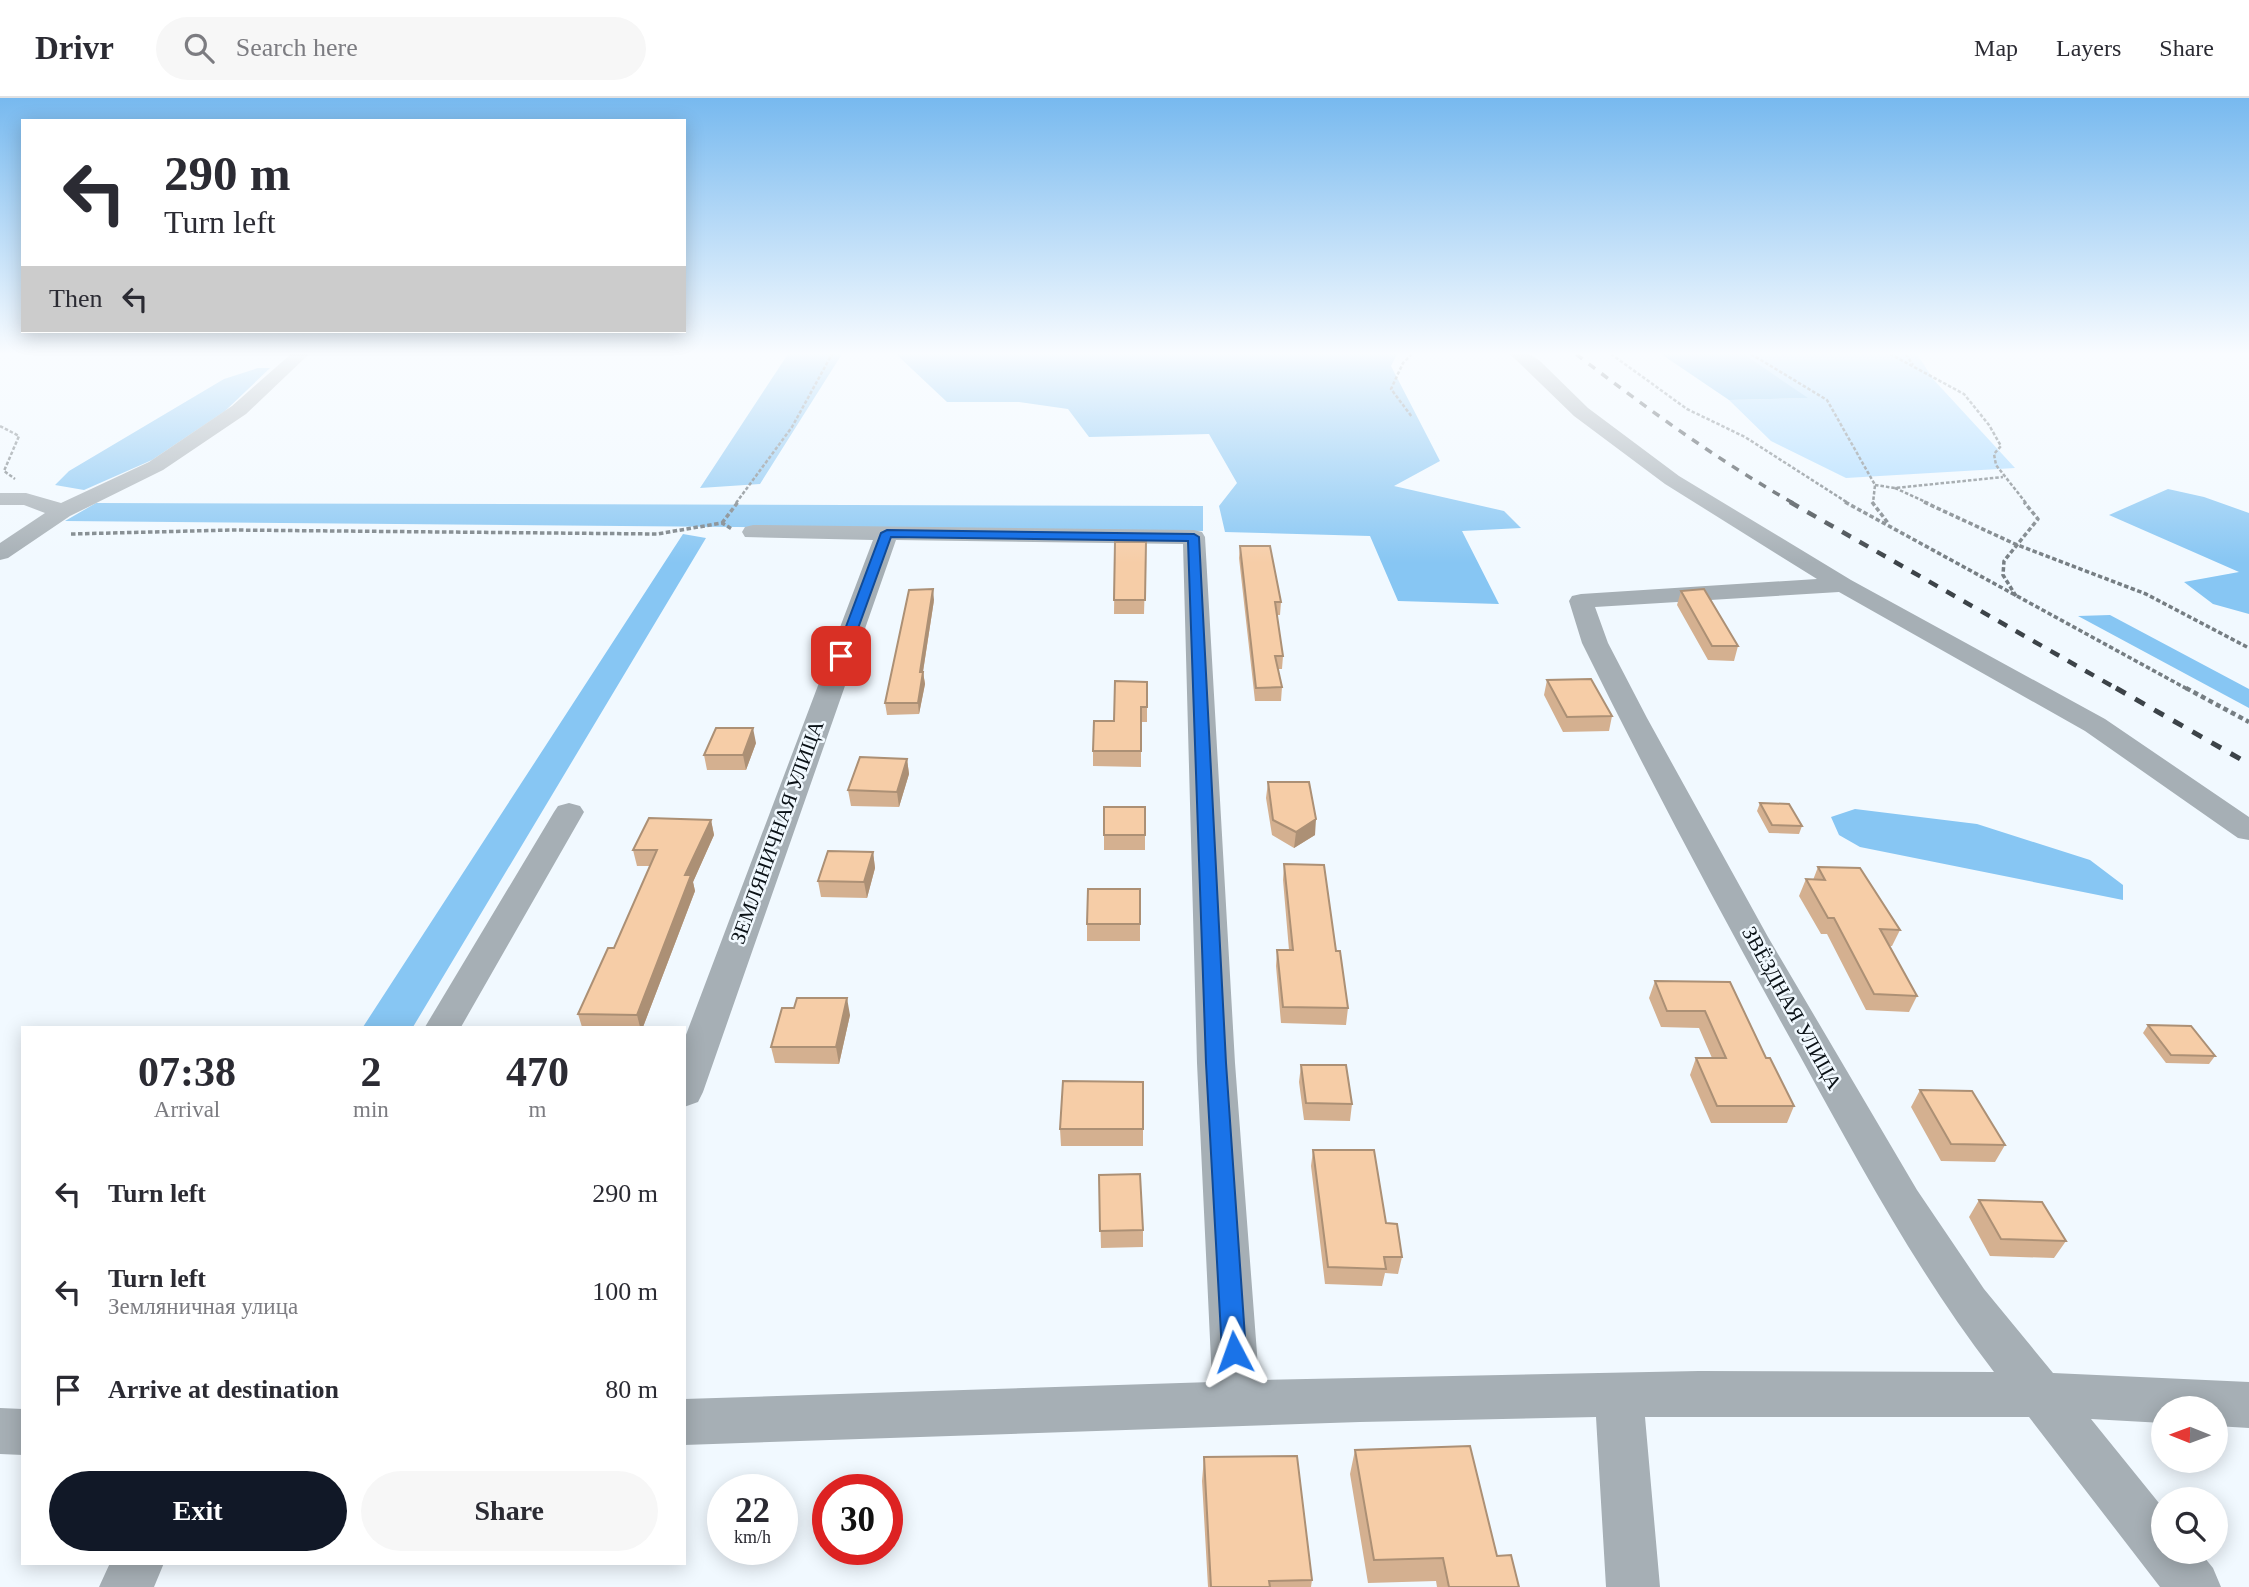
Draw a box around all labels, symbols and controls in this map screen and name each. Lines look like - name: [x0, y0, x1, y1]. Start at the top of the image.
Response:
- search box: [156, 17, 646, 80]
- icon: search: [180, 29, 218, 67]
- text: Drivr: [35, 30, 114, 66]
- text: Search here: [236, 33, 358, 62]
- text: Map: [1974, 35, 2018, 61]
- text: Layers: [2056, 35, 2121, 61]
- text: Share: [2159, 35, 2214, 61]
- text: 290 m: [164, 146, 291, 201]
- icon: left: [49, 147, 140, 238]
- text: Turn left: [164, 204, 276, 240]
- icon: left: [116, 280, 154, 318]
- text: Then: [49, 284, 102, 313]
- pin: [811, 626, 871, 686]
- icon: arrive: [822, 637, 860, 675]
- street label: ЗЕМЛЯНИЧНАЯ УЛИЦА: [725, 716, 829, 947]
- street label: ЗВЁЗДНАЯ УЛИЦА: [1737, 922, 1847, 1094]
- text: 07:38: [138, 1049, 236, 1095]
- text: 2: [360, 1049, 381, 1095]
- text: 470: [506, 1049, 569, 1095]
- text: Arrival: [154, 1097, 220, 1122]
- text: min: [353, 1097, 389, 1122]
- text: m: [528, 1097, 546, 1122]
- icon: left: [49, 1175, 87, 1213]
- text: Turn left: [108, 1179, 206, 1208]
- text: 290 m: [592, 1179, 658, 1208]
- text: Turn left: [108, 1264, 206, 1293]
- icon: left: [49, 1273, 87, 1311]
- text: 100 m: [592, 1277, 658, 1306]
- text: Земляничная улица: [108, 1294, 298, 1319]
- position arrow: [1197, 1315, 1271, 1389]
- icon: arrive: [49, 1371, 87, 1409]
- text: Arrive at destination: [108, 1375, 339, 1404]
- text: 80 m: [605, 1375, 658, 1404]
- north arrow: [2151, 1396, 2228, 1474]
- map controls: [2151, 1396, 2228, 1564]
- button: Exit: [49, 1471, 347, 1551]
- button: Share: [361, 1471, 658, 1551]
- speed limit sign: 30: [812, 1474, 903, 1565]
- button: search: [2151, 1487, 2228, 1564]
- text: 22: [735, 1491, 770, 1530]
- text: km/h: [734, 1527, 771, 1547]

